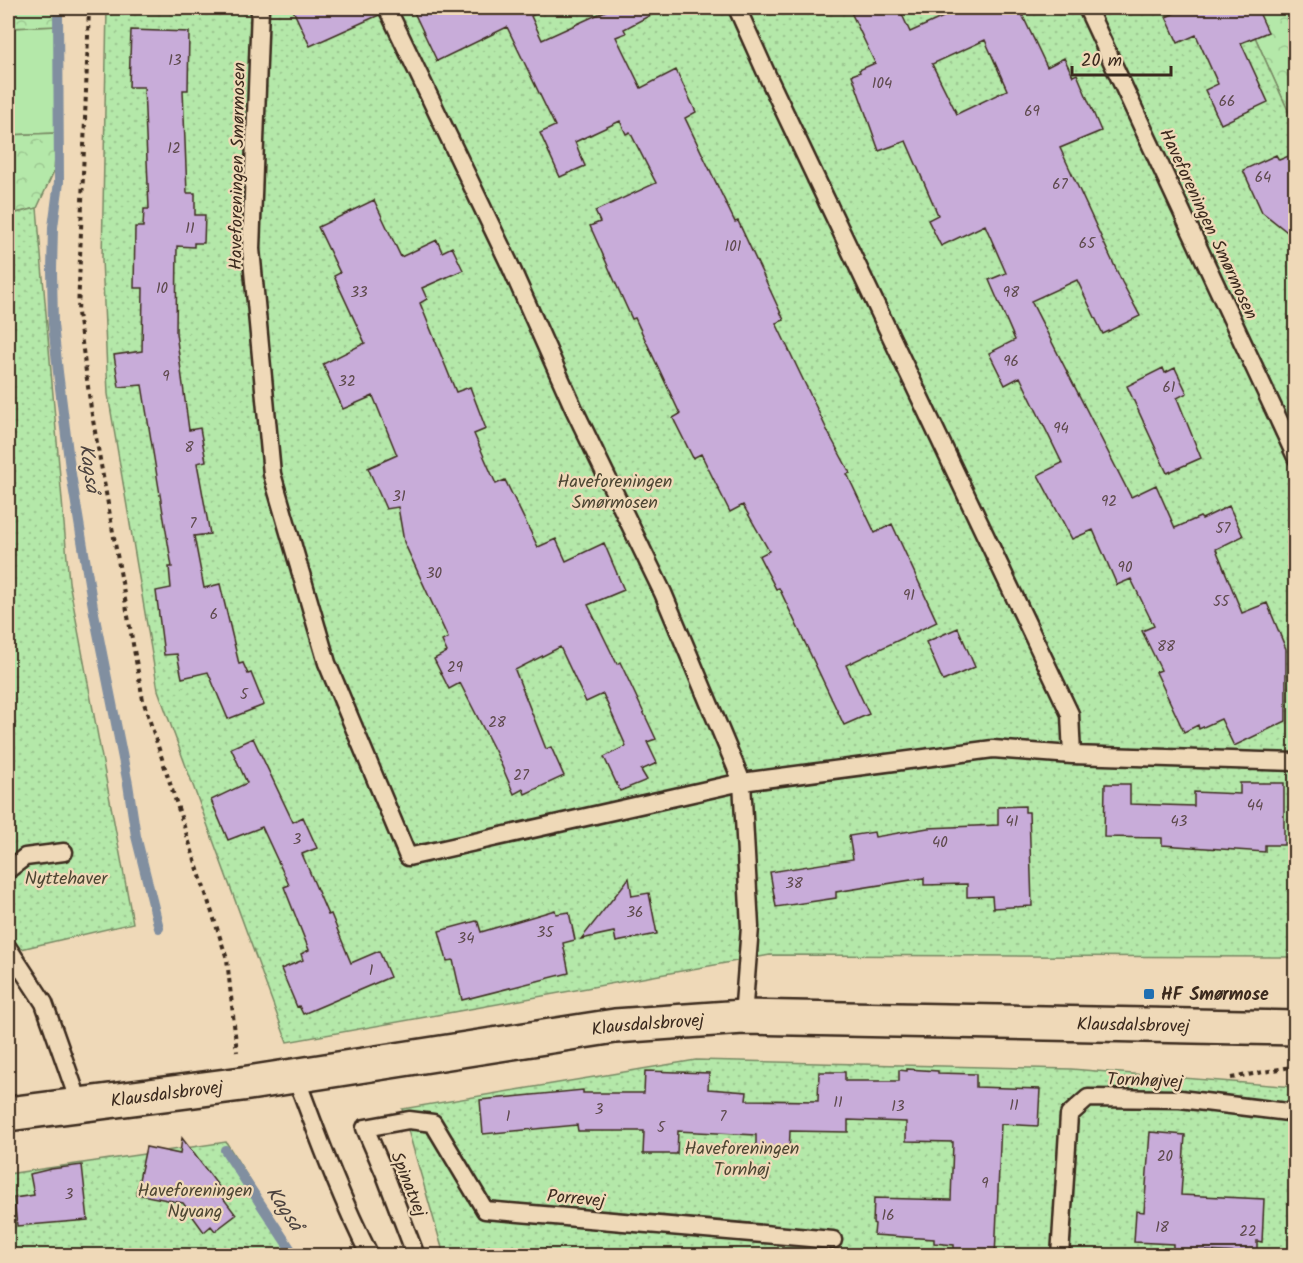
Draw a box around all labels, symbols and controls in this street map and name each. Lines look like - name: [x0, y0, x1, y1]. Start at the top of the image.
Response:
- scale bar: [1072, 39, 1171, 77]
- text: 20 m: [1081, 47, 1122, 76]
- house number: 13: [168, 49, 182, 73]
- street label: Haveforeningen Smørmosen: [222, 62, 255, 270]
- house number: 104: [872, 72, 892, 96]
- house number: 66: [1219, 90, 1235, 114]
- house number: 69: [1024, 100, 1041, 124]
- street label: Haveforeningen Smørmosen: [1151, 124, 1265, 325]
- house number: 12: [167, 137, 181, 161]
- house number: 64: [1255, 166, 1271, 190]
- house number: 67: [1052, 173, 1069, 197]
- house number: 11: [185, 217, 195, 241]
- house number: 65: [1079, 232, 1096, 256]
- house number: 101: [725, 235, 742, 259]
- house number: 10: [156, 277, 169, 301]
- house number: 33: [350, 281, 368, 305]
- house number: 98: [1003, 281, 1020, 305]
- house number: 96: [1003, 350, 1019, 374]
- house number: 9: [162, 365, 170, 389]
- house number: 32: [338, 370, 356, 394]
- house number: 61: [1162, 376, 1176, 400]
- house number: 94: [1053, 417, 1069, 441]
- house number: 8: [184, 436, 194, 460]
- water label: Kagså: [69, 442, 108, 499]
- park label: Haveforeningen Smørmosen: [558, 468, 672, 518]
- house number: 31: [392, 485, 406, 509]
- house number: 92: [1101, 490, 1117, 514]
- house number: 7: [190, 512, 198, 536]
- house number: 57: [1216, 517, 1232, 541]
- house number: 90: [1118, 556, 1133, 580]
- house number: 30: [426, 562, 443, 586]
- house number: 91: [903, 584, 915, 608]
- house number: 55: [1213, 590, 1230, 614]
- house number: 6: [210, 603, 218, 627]
- house number: 88: [1157, 635, 1176, 659]
- house number: 29: [447, 656, 464, 680]
- house number: 5: [240, 683, 249, 707]
- house number: 28: [488, 711, 507, 735]
- house number: 27: [513, 764, 530, 788]
- house number: 44: [1247, 794, 1263, 818]
- house number: 41: [1006, 810, 1019, 834]
- house number: 43: [1171, 810, 1188, 834]
- house number: 3: [293, 828, 302, 852]
- house number: 40: [932, 831, 948, 855]
- park label: Nyttehaver: [25, 865, 108, 894]
- house number: 38: [785, 872, 804, 896]
- house number: 36: [627, 901, 643, 925]
- house number: 35: [537, 921, 554, 945]
- house number: 34: [458, 927, 474, 951]
- house number: 1: [369, 959, 374, 983]
- place label: HF Smørmose: [1161, 981, 1269, 1010]
- marker: HF Smørmose: [1142, 987, 1156, 1001]
- street label: Klausdalsbrovej: [589, 1007, 707, 1046]
- street label: Klausdalsbrovej: [1076, 1011, 1192, 1042]
- street label: Tornhøjvej: [1106, 1066, 1185, 1097]
- street label: Klausdalsbrovej: [109, 1073, 226, 1117]
- house number: 11: [833, 1091, 843, 1115]
- house number: 11: [1009, 1094, 1019, 1118]
- house number: 13: [891, 1095, 905, 1119]
- house number: 3: [595, 1098, 604, 1122]
- house number: 1: [506, 1105, 511, 1129]
- house number: 7: [720, 1105, 728, 1129]
- house number: 5: [657, 1116, 666, 1140]
- park label: Haveforeningen Tornhøj: [685, 1135, 799, 1185]
- house number: 20: [1157, 1145, 1174, 1169]
- street label: Spinatvej: [381, 1148, 434, 1223]
- house number: 9: [981, 1172, 989, 1196]
- park label: Haveforeningen Nyvang: [138, 1177, 252, 1227]
- water label: Kagså: [256, 1180, 313, 1242]
- house number: 3: [65, 1183, 74, 1207]
- street label: Porrevej: [546, 1183, 608, 1217]
- house number: 16: [881, 1204, 895, 1228]
- house number: 18: [1155, 1216, 1170, 1240]
- house number: 22: [1239, 1220, 1257, 1244]

